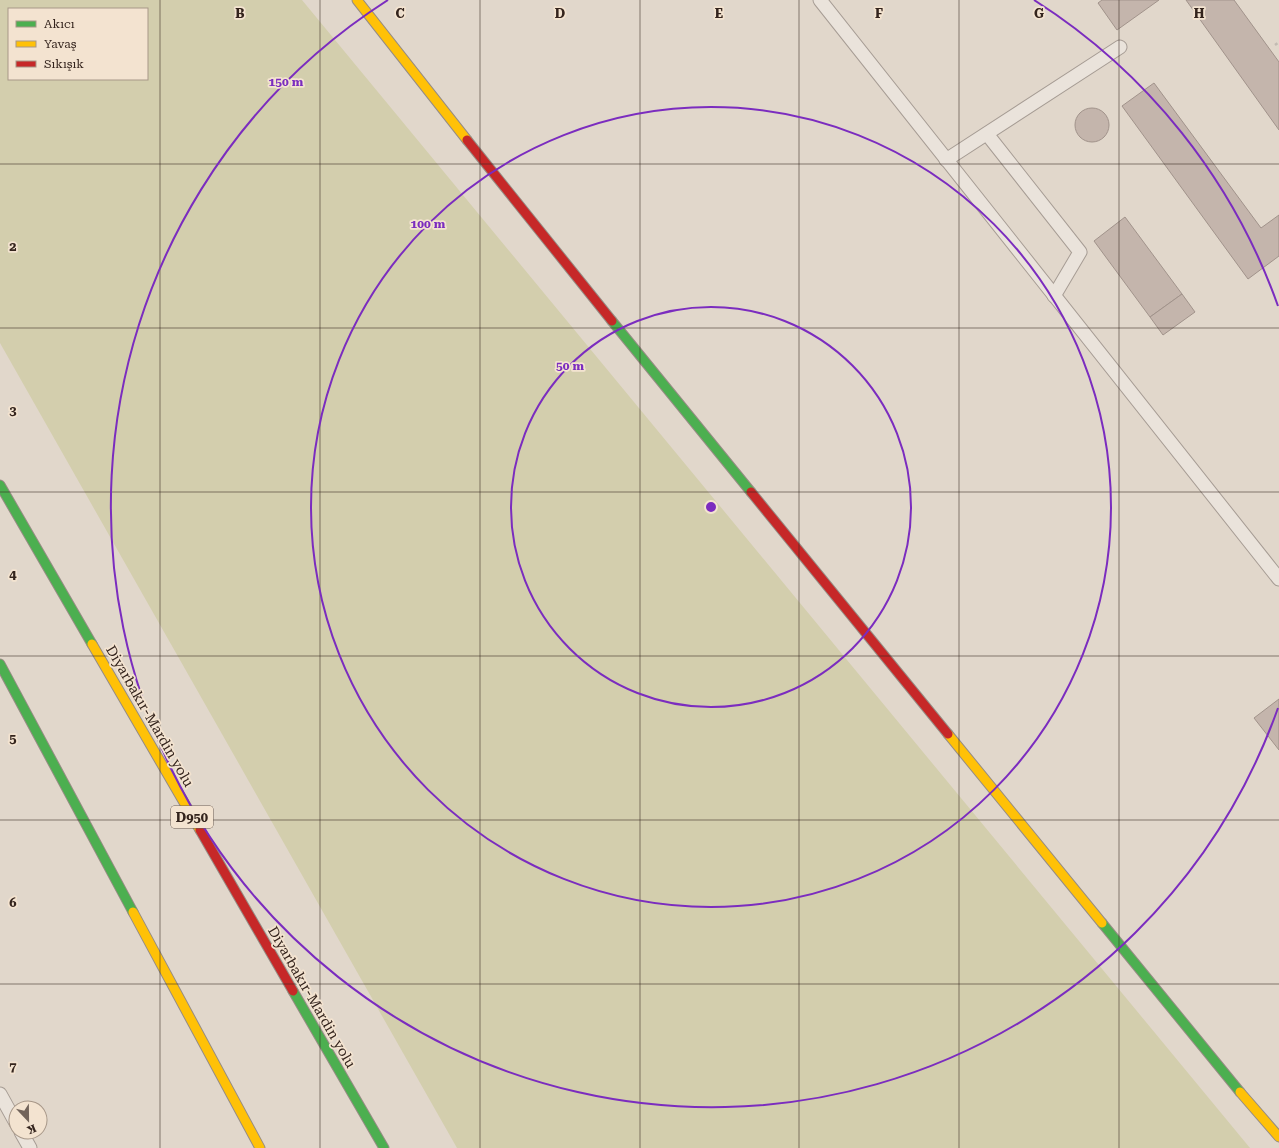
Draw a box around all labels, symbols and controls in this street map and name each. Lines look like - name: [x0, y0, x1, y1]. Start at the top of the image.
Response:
- text: B: [235, 6, 245, 21]
- text: C: [395, 6, 405, 21]
- text: D: [555, 6, 565, 21]
- text: E: [715, 6, 723, 21]
- text: F: [875, 6, 883, 21]
- text: G: [1034, 6, 1044, 21]
- text: H: [1194, 6, 1205, 21]
- legend: [8, 8, 148, 80]
- text: Akıcı: [44, 17, 75, 31]
- text: Yavaş: [44, 37, 77, 51]
- text: Sıkışık: [44, 57, 84, 71]
- text: 150 m: [269, 75, 304, 89]
- text: 100 m: [411, 217, 446, 231]
- text: 2: [9, 239, 17, 254]
- text: 50 m: [556, 359, 584, 373]
- text: 3: [9, 403, 17, 418]
- centre of rings: [704, 500, 718, 514]
- text: 4: [9, 567, 17, 582]
- street label: Diyarbakır-Mardin yolu: [103, 642, 197, 790]
- text: 5: [9, 731, 17, 746]
- road number: D950: [171, 806, 213, 828]
- text: 6: [9, 895, 17, 910]
- street label: Diyarbakır-Mardin yolu: [265, 923, 359, 1071]
- text: 7: [9, 1059, 17, 1074]
- north arrow: [8, 1100, 48, 1140]
- text: K: [25, 1121, 38, 1137]

